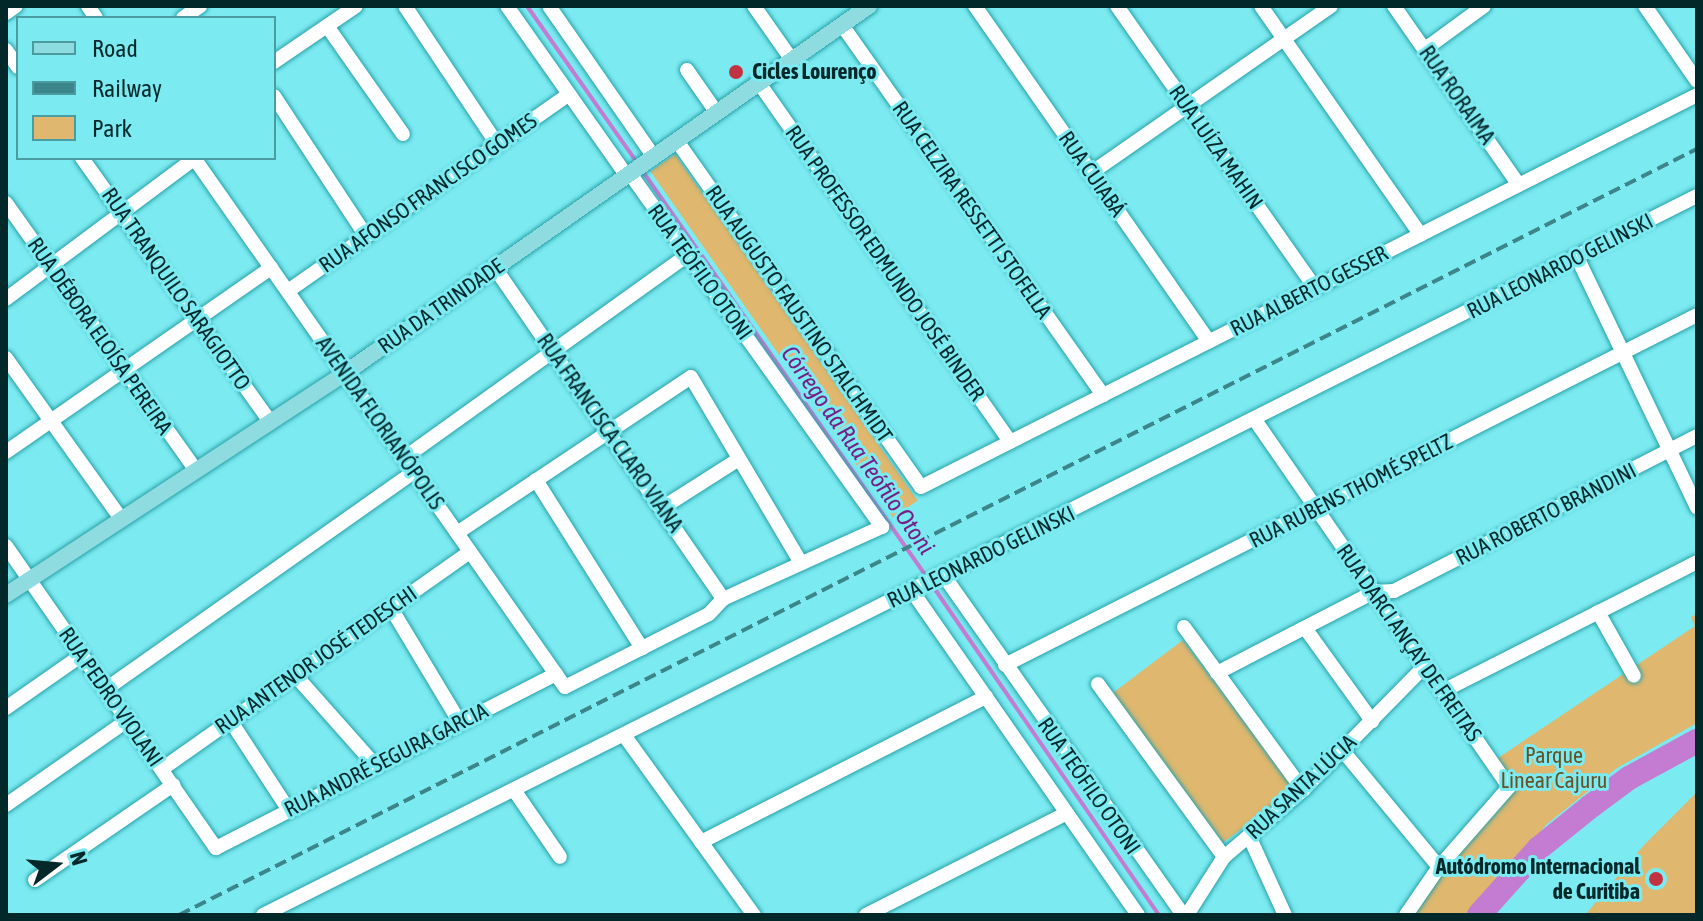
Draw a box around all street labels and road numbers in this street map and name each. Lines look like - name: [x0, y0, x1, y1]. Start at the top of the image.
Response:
- street label: RUA RORAIMA: [1413, 41, 1501, 149]
- street label: RUA LUÍZA MAHIN: [1163, 80, 1269, 214]
- street label: RUA CELZIRA RESSETTI STOFELLA: [887, 96, 1057, 324]
- street label: RUA AFONSO FRANCISCO GOMES: [314, 108, 542, 278]
- street label: RUA PROFESSOR EDMUNDO JOSÉ BINDER: [780, 120, 990, 406]
- street label: RUA CUIABÁ: [1053, 126, 1131, 222]
- street label: RUA AUGUSTO FAUSTINO STALCHMIDT: [700, 180, 898, 448]
- street label: RUA TRANQUILO SARAGIOTTO: [96, 183, 256, 395]
- street label: RUA TEÓFILO OTONI: [642, 199, 758, 345]
- street label: RUA LEONARDO GELINSKI: [1463, 208, 1657, 324]
- street label: RUA DÉBORA ELOÍSA PEREIRA: [22, 232, 178, 440]
- street label: RUA ALBERTO GESSER: [1226, 240, 1392, 342]
- street label: RUA DA TRINDADE: [373, 253, 509, 359]
- street label: RUA FRANCISCA CLARO VIANA: [531, 329, 689, 537]
- street label: AVENIDA FLORIANÓPOLIS: [310, 331, 450, 515]
- street label: RUA RUBENS THOMÉ SPELTZ: [1245, 428, 1457, 554]
- street label: RUA ROBERTO BRANDINI: [1451, 457, 1641, 571]
- street label: RUA LEONARDO GELINSKI: [883, 500, 1079, 614]
- street label: RUA DARCI ANÇAY DE FREITAS: [1331, 539, 1487, 747]
- street label: RUA ANTENOR JOSÉ TEDESCHI: [210, 580, 422, 740]
- street label: RUA PEDRO VIOLANI: [53, 622, 169, 772]
- street label: RUA ANDRÉ SEGURA GARCIA: [280, 697, 492, 823]
- street label: RUA TEÓFILO OTONI: [1032, 712, 1146, 860]
- street label: RUA SANTA LÚCIA: [1240, 729, 1362, 845]

